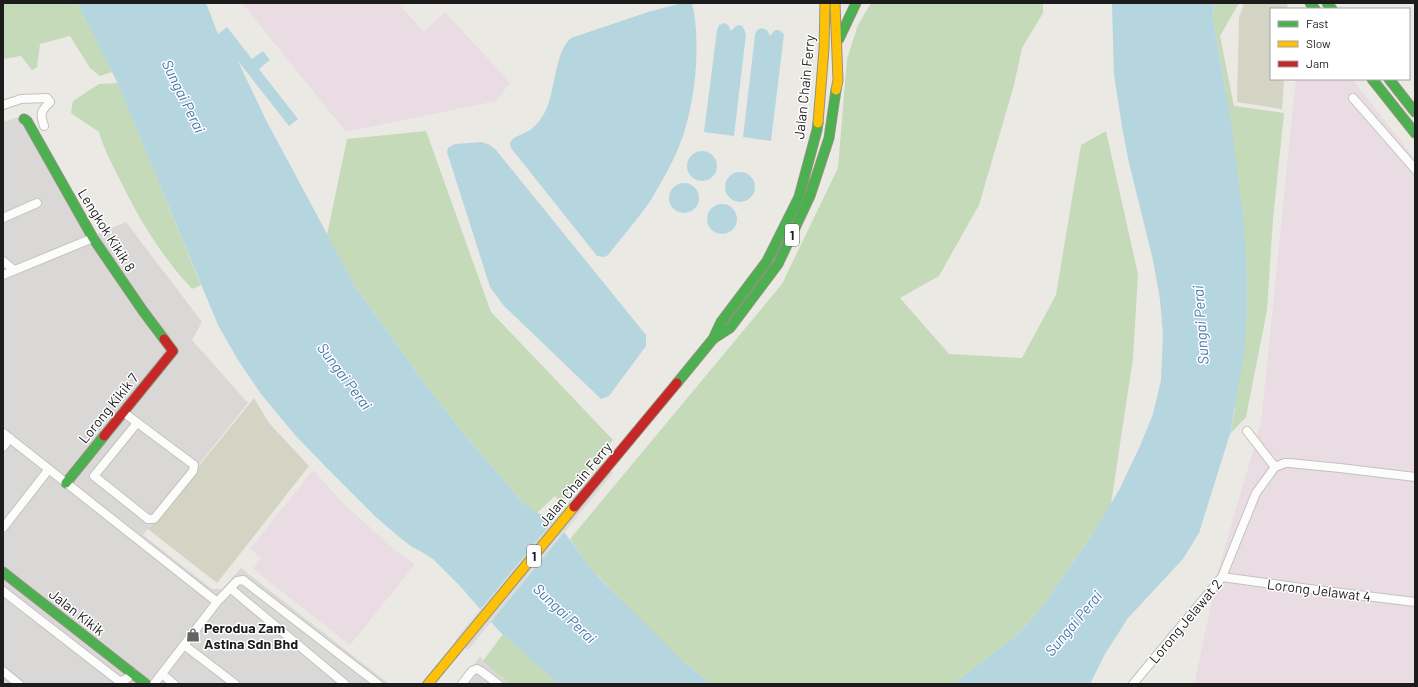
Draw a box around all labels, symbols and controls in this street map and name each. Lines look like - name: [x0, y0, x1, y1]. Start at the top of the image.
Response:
- legend: [1270, 8, 1410, 80]
- text: Fast: [1306, 16, 1329, 30]
- street label: Jalan Chain Ferry: [790, 33, 818, 140]
- text: Slow: [1306, 36, 1331, 50]
- water label: Sungai Perai: [159, 56, 210, 136]
- text: Jam: [1306, 56, 1329, 70]
- street label: Lengkok Kikik 8: [75, 185, 139, 275]
- road number: 1: [785, 224, 799, 246]
- water label: Sungai Perai: [1188, 285, 1212, 365]
- water label: Sungai Perai: [314, 339, 376, 413]
- street label: Lorong Kikik 7: [75, 369, 142, 446]
- street label: Jalan Chain Ferry: [535, 438, 616, 530]
- road number: 1: [527, 545, 541, 567]
- street label: Lorong Jelawat 4: [1266, 575, 1372, 605]
- street label: Lorong Jelawat 2: [1145, 576, 1225, 666]
- water label: Sungai Perai: [530, 579, 600, 647]
- street label: Jalan Kikik: [46, 585, 108, 639]
- water label: Sungai Perai: [1041, 587, 1106, 659]
- place label: Perodua Zam Astina Sdn Bhd: [204, 619, 298, 652]
- shop icon: Perodua Zam Astina Sdn Bhd: [185, 627, 201, 643]

